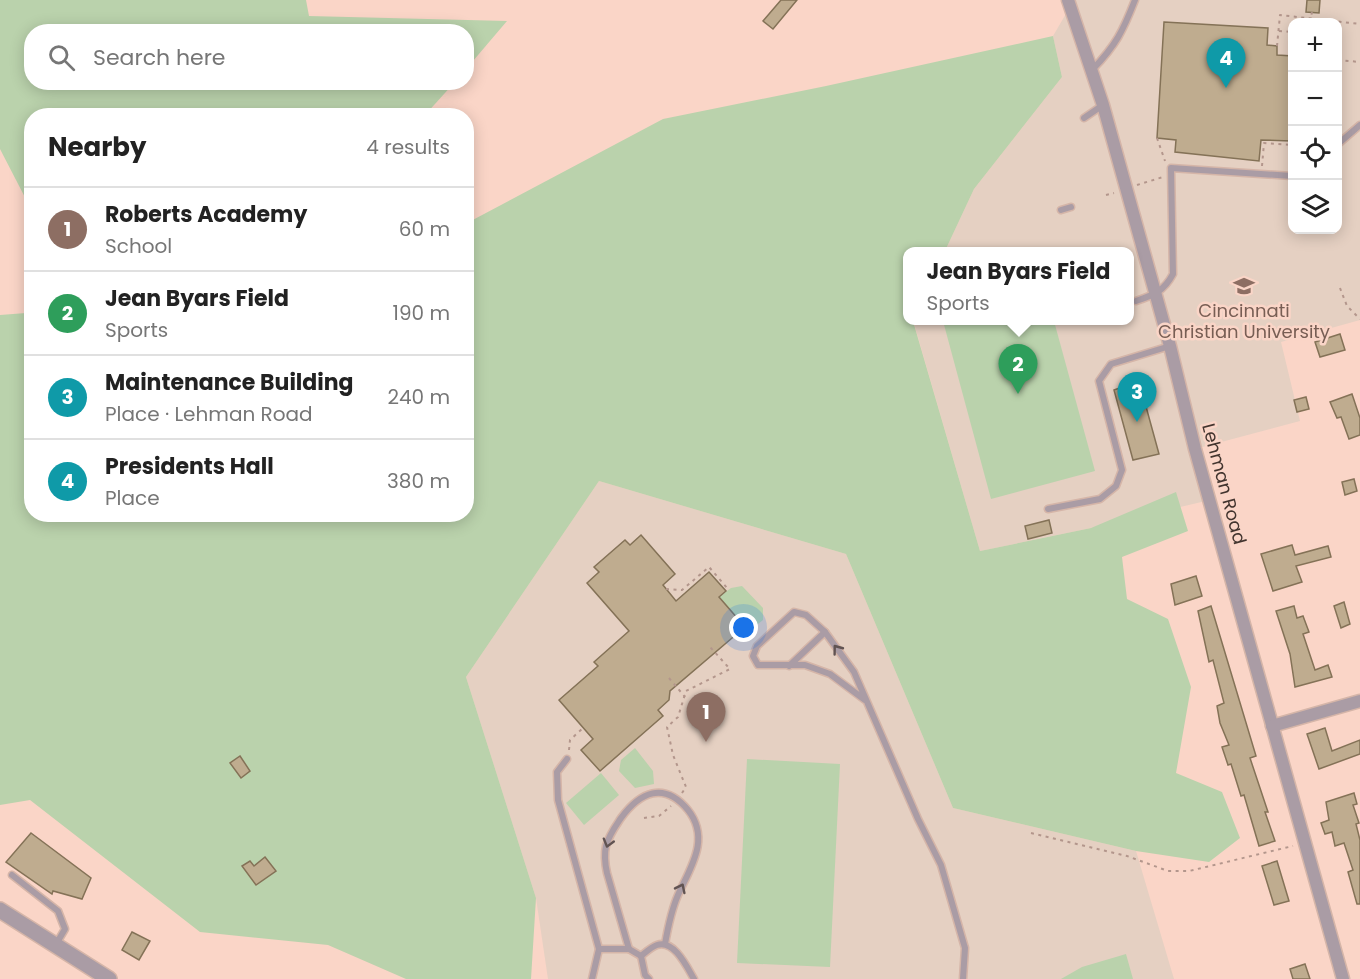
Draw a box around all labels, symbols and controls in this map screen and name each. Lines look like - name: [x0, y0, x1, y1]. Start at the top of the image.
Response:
- map controls: [1288, 18, 1342, 234]
- button: +: [1288, 18, 1342, 72]
- search box: [24, 24, 474, 90]
- pin: 4: [1206, 38, 1246, 88]
- icon: search: [45, 41, 78, 74]
- text: Search here: [93, 42, 226, 73]
- button: −: [1288, 72, 1342, 126]
- button: locate: [1288, 126, 1342, 180]
- text: Nearby: [48, 129, 146, 165]
- text: 4 results: [366, 133, 450, 161]
- button: layers: [1288, 180, 1342, 234]
- text: Roberts Academy: [105, 199, 307, 230]
- text: 1: [64, 215, 71, 243]
- text: 60 m: [399, 215, 450, 243]
- text: School: [105, 232, 172, 260]
- popup: [903, 247, 1134, 325]
- text: Jean Byars Field: [927, 256, 1110, 287]
- school or university icon: Cincinnati Christian University: [1232, 274, 1256, 298]
- text: Jean Byars Field: [105, 283, 289, 314]
- text: Sports: [927, 289, 990, 317]
- place label: Cincinnati Christian University: [1158, 298, 1330, 344]
- text: 2: [62, 299, 73, 327]
- text: 190 m: [393, 299, 450, 327]
- text: Sports: [105, 316, 168, 344]
- pin: 2: [998, 344, 1038, 394]
- text: Maintenance Building: [105, 367, 354, 398]
- pin: 3: [1118, 372, 1156, 422]
- text: 3: [61, 383, 74, 411]
- text: 240 m: [387, 383, 450, 411]
- text: Place · Lehman Road: [105, 400, 313, 428]
- street label: Lehman Road: [1196, 421, 1253, 547]
- text: Presidents Hall: [105, 451, 274, 482]
- text: 4: [61, 467, 74, 495]
- text: 380 m: [387, 467, 450, 495]
- text: Place: [105, 484, 160, 512]
- your location: [729, 613, 758, 642]
- one-way arrow: [833, 645, 844, 656]
- pin: 1: [686, 692, 726, 742]
- one-way arrow: [603, 837, 615, 848]
- one-way arrow: [674, 883, 686, 894]

